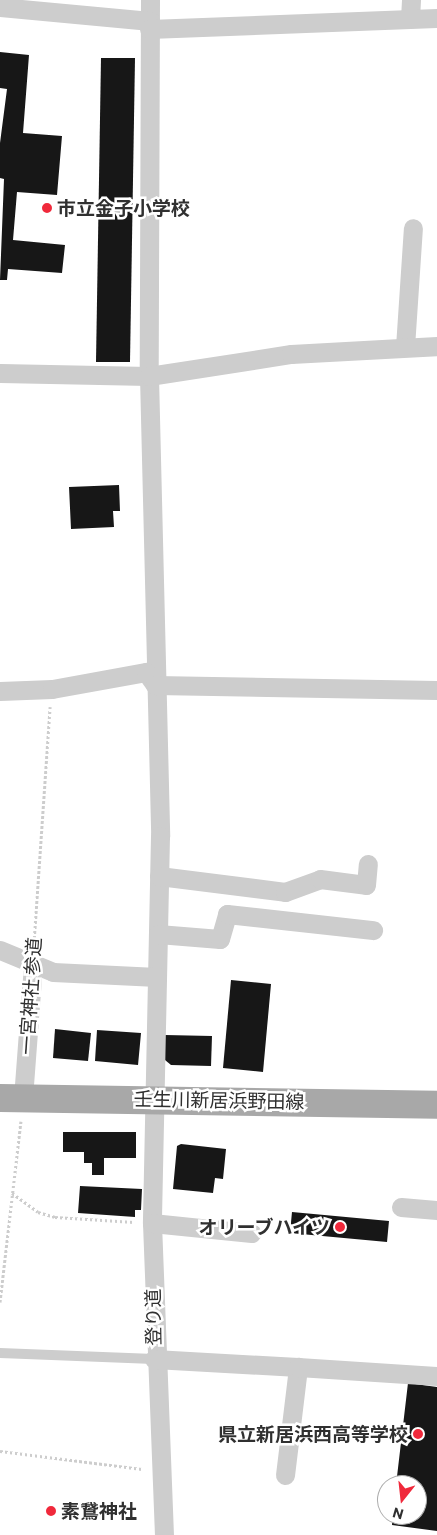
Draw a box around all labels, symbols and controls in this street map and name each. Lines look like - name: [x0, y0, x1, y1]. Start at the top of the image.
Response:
- place label: 市立金子小学校: [57, 197, 190, 219]
- marker: 市立金子小学校: [41, 202, 53, 214]
- street label: 一宮神社 参道: [15, 937, 45, 1055]
- street label: 壬生川新居浜野田線: [133, 1087, 305, 1113]
- place label: オリーブハイツ: [197, 1216, 330, 1238]
- marker: オリーブハイツ: [334, 1221, 346, 1233]
- street label: 登り道: [141, 1288, 165, 1346]
- place label: 県立新居浜西高等学校: [218, 1423, 408, 1445]
- marker: 県立新居浜西高等学校: [412, 1428, 424, 1440]
- north arrow: [377, 1475, 427, 1525]
- place label: 素鵞神社: [61, 1500, 137, 1522]
- text: N: [391, 1504, 405, 1524]
- marker: 素鵞神社: [45, 1505, 57, 1517]

